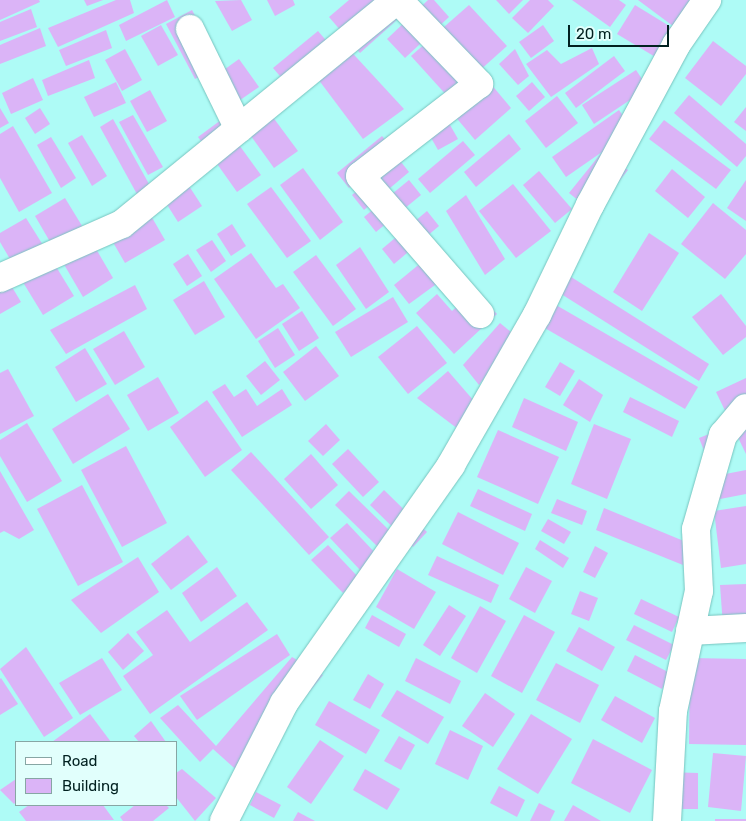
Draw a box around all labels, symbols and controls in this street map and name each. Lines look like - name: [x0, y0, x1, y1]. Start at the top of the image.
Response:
- scale bar: [571, 15, 672, 47]
- text: 20 m: [576, 25, 611, 43]
- legend: [15, 741, 178, 806]
- text: Road: [62, 752, 98, 770]
- text: Building: [62, 777, 119, 795]

